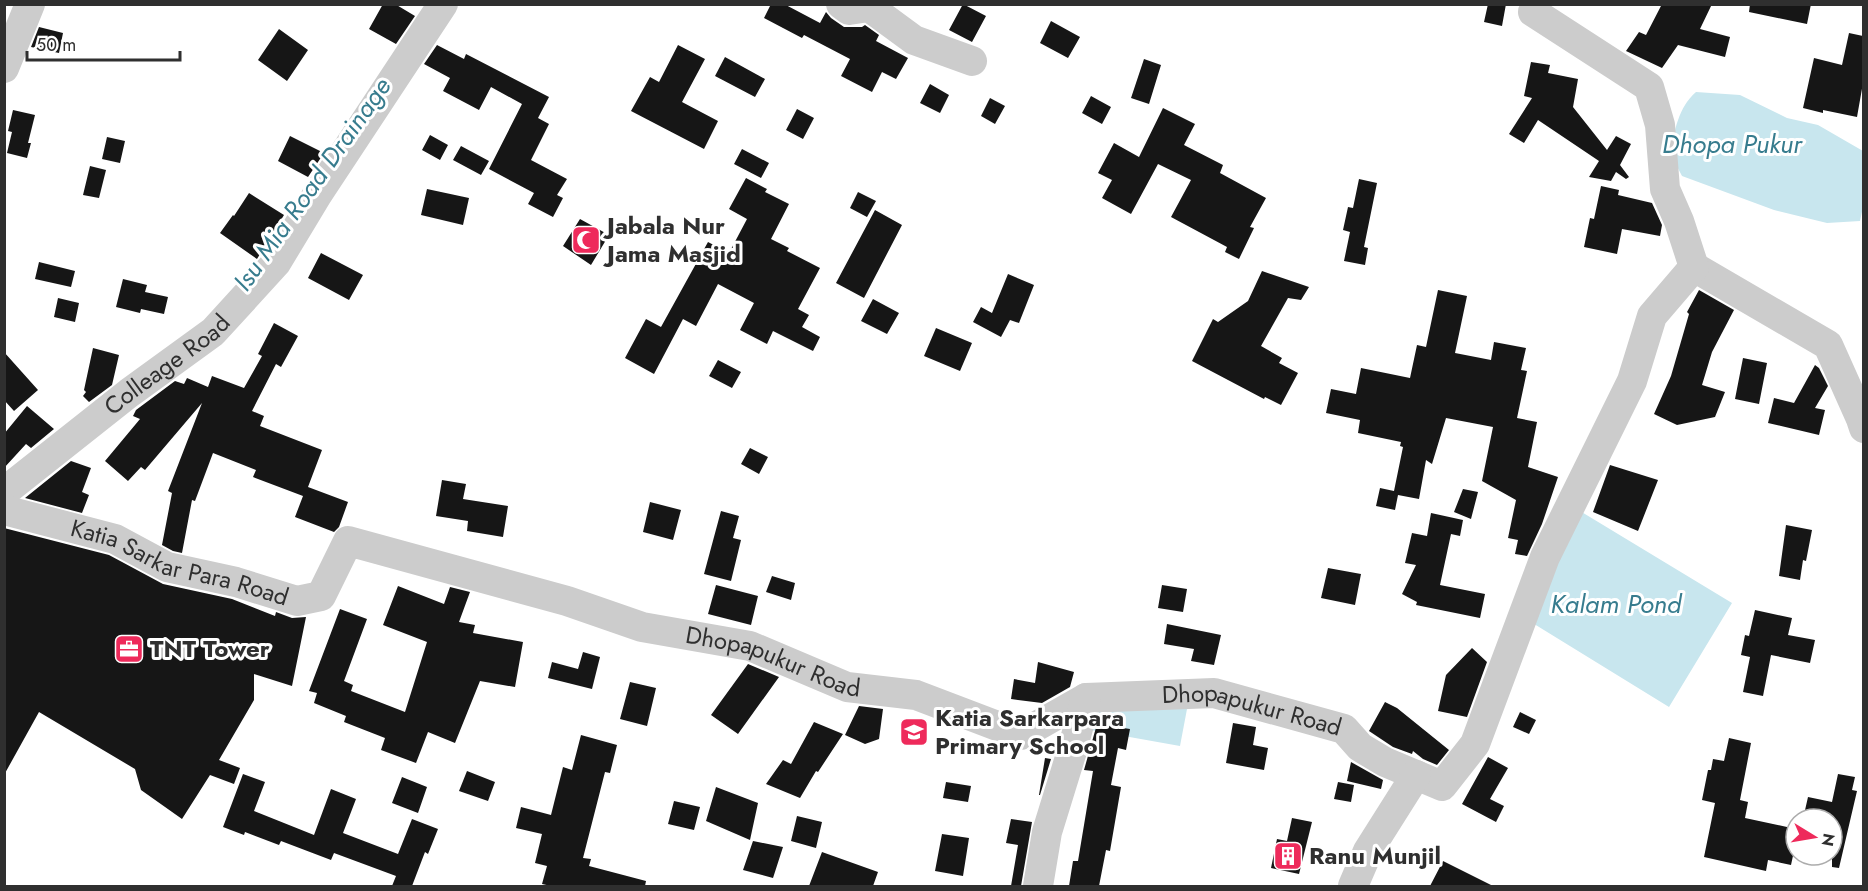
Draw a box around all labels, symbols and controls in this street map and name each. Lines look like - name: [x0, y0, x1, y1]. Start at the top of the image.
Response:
- scale bar: [27, 24, 180, 62]
- text: 50 m: [36, 32, 76, 58]
- water label: Isu Mia Road Drainage: [224, 70, 400, 298]
- water label: Dhopa Pukur: [1662, 125, 1803, 163]
- place label: Jabala Nur Jama Masjid: [603, 208, 741, 271]
- mosque icon: Jabala Nur Jama Masjid: [570, 224, 602, 256]
- street label: Colleage Road: [96, 306, 238, 423]
- street label: Katia Sarkar Para Road: [67, 510, 293, 614]
- water label: Kalam Pond: [1551, 585, 1683, 623]
- street label: Dhopapukur Road: [683, 617, 862, 705]
- place label: TNT Tower: [150, 631, 270, 666]
- office icon: TNT Tower: [113, 633, 145, 665]
- street label: Dhopapukur Road: [1161, 675, 1346, 745]
- place label: Katia Sarkarpara Primary School: [935, 700, 1124, 763]
- school or university icon: Katia Sarkarpara Primary School: [898, 716, 930, 748]
- north arrow: [1784, 807, 1844, 867]
- text: N: [1816, 831, 1841, 848]
- place label: Ranu Munjil: [1309, 838, 1441, 873]
- building icon: Ranu Munjil: [1272, 840, 1304, 872]

